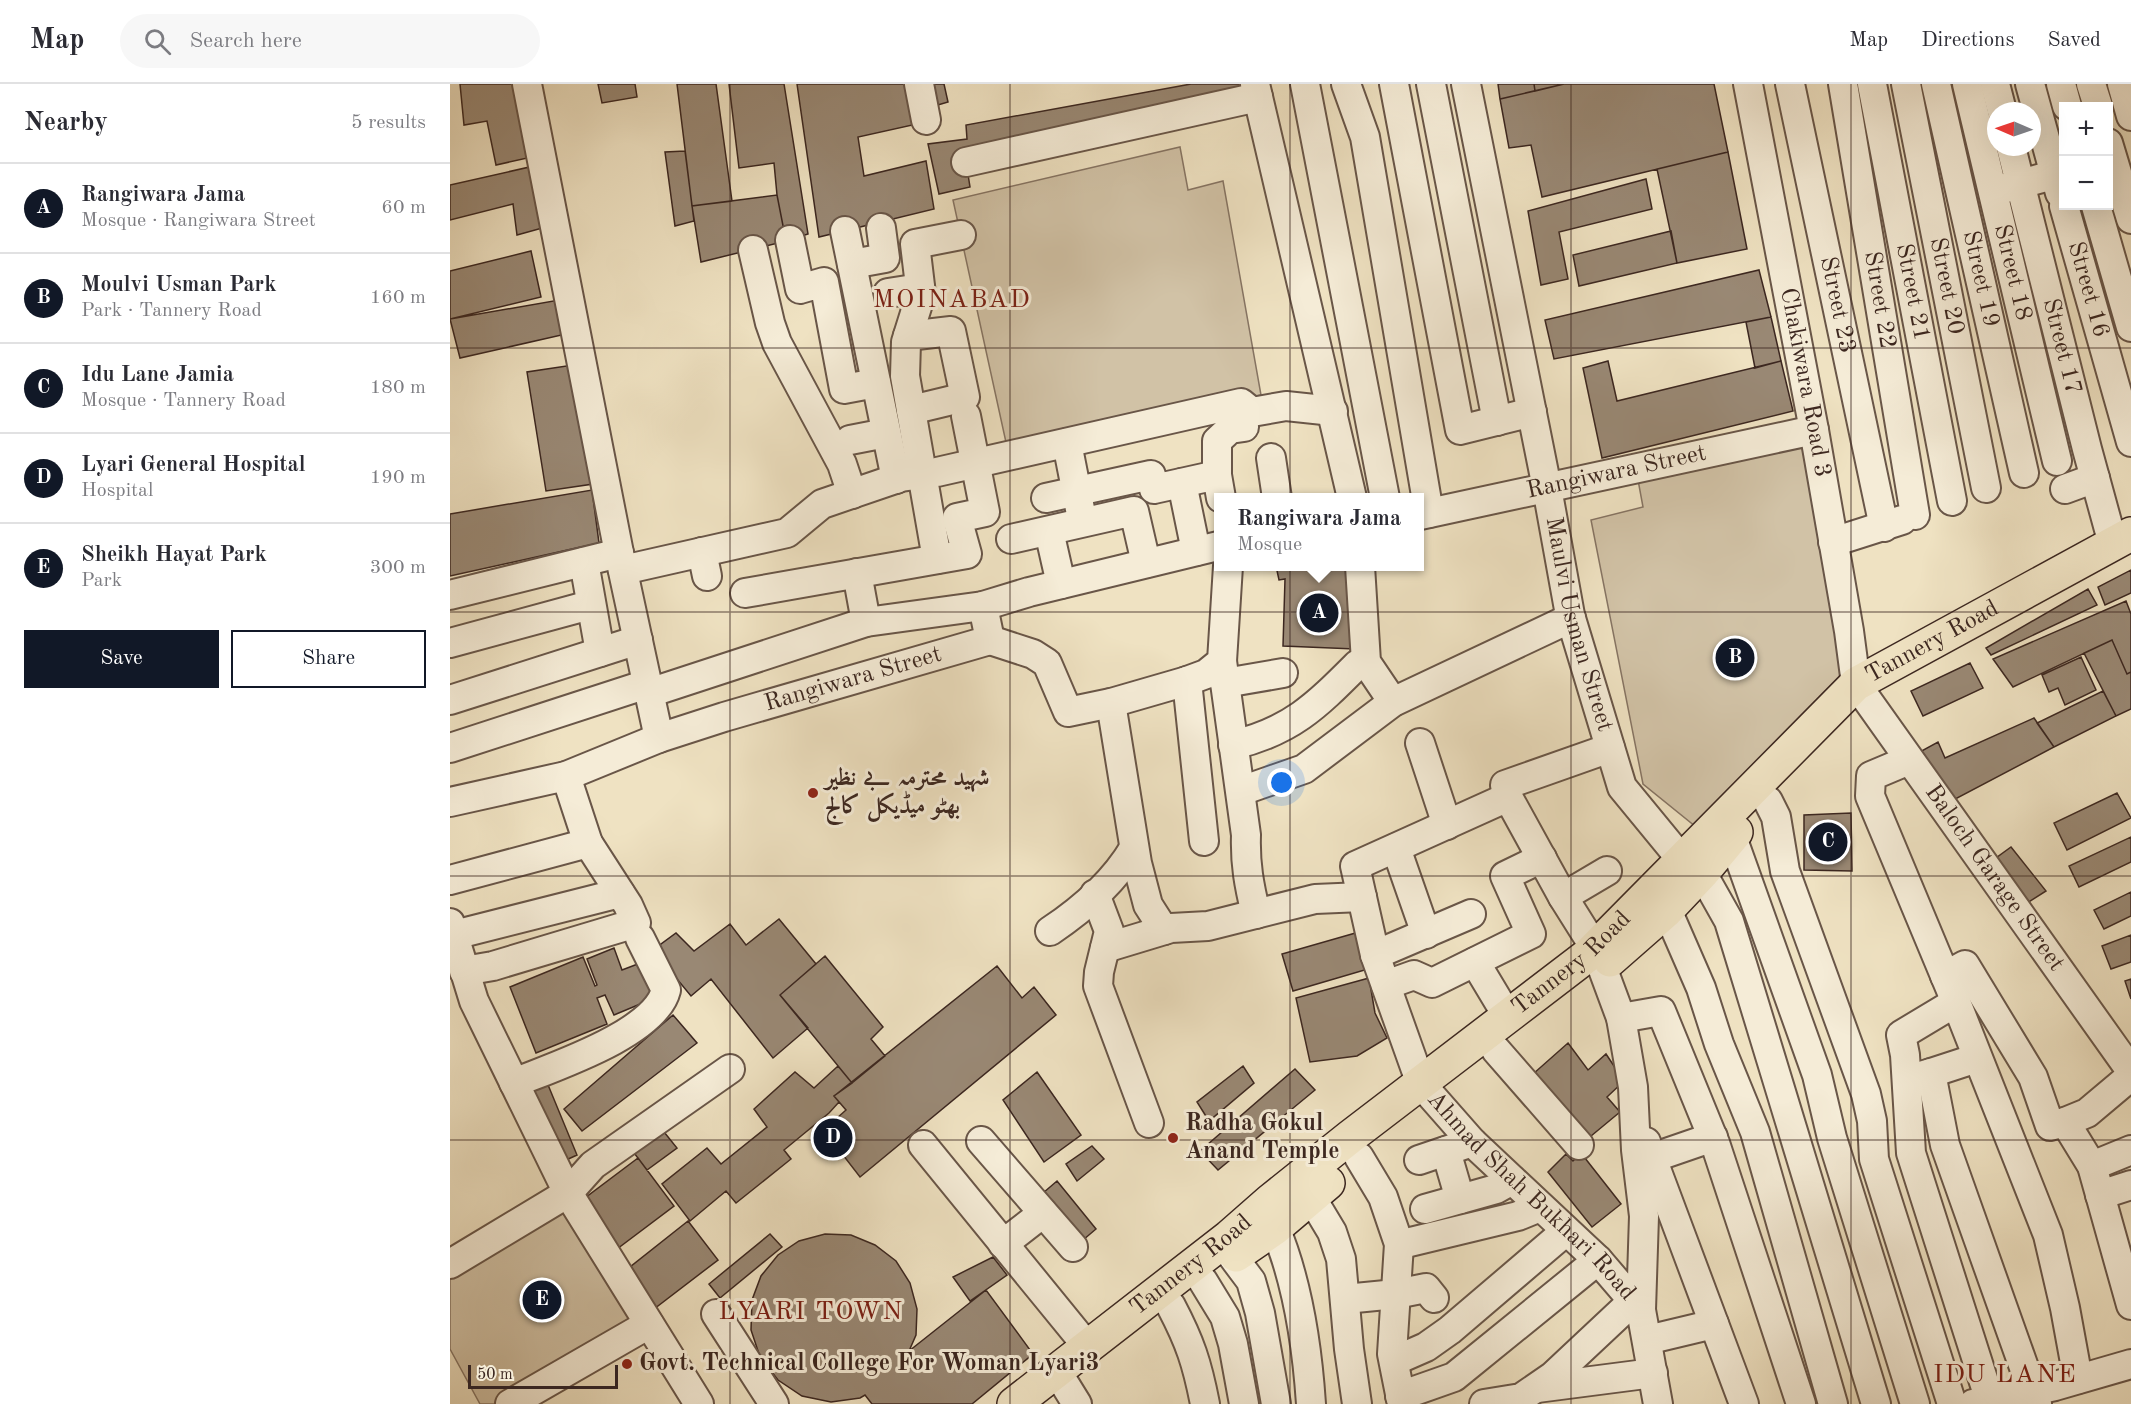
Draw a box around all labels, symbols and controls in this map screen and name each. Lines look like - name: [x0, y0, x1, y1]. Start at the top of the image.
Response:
- search box: [120, 14, 540, 68]
- icon: search: [141, 25, 174, 58]
- text: Map: [30, 27, 84, 55]
- text: Search here: [189, 30, 302, 52]
- text: Map: [1849, 30, 1888, 51]
- text: Directions: [1921, 30, 2015, 51]
- text: Saved: [2048, 30, 2101, 51]
- north arrow: [1987, 102, 2041, 156]
- map controls: [2059, 102, 2113, 210]
- button: +: [2059, 102, 2113, 156]
- text: Nearby: [24, 110, 108, 136]
- text: 5 results: [351, 113, 426, 133]
- button: −: [2059, 156, 2113, 210]
- text: Rangiwara Jama: [81, 184, 245, 206]
- text: A: [36, 198, 51, 218]
- text: 60 m: [381, 198, 426, 218]
- text: Mosque · Rangiwara Street: [81, 211, 316, 231]
- street label: Street 18: [1989, 222, 2035, 323]
- street label: Street 19: [1958, 229, 2003, 330]
- street label: Street 20: [1925, 236, 1967, 337]
- street label: Street 16: [2063, 239, 2113, 340]
- street label: Street 21: [1891, 242, 1933, 343]
- street label: Street 22: [1859, 250, 1899, 350]
- street label: Street 23: [1815, 255, 1859, 356]
- text: Moulvi Usman Park: [81, 274, 277, 296]
- street label: Chakiwara Road 3: [1775, 286, 1834, 479]
- district label: MOINABAD: [873, 287, 1031, 313]
- text: B: [36, 288, 51, 308]
- text: 160 m: [370, 288, 426, 308]
- street label: Street 17: [2038, 296, 2085, 397]
- text: Park · Tannery Road: [81, 301, 262, 321]
- text: Idu Lane Jamia: [81, 364, 234, 386]
- text: C: [37, 378, 50, 398]
- text: 180 m: [370, 378, 426, 398]
- text: Mosque · Tannery Road: [81, 391, 286, 411]
- street label: Rangiwara Street: [1524, 442, 1709, 504]
- text: Lyari General Hospital: [81, 454, 305, 476]
- text: D: [36, 468, 51, 488]
- text: 190 m: [370, 468, 426, 488]
- text: Hospital: [81, 481, 153, 501]
- popup: [1214, 493, 1424, 571]
- text: Rangiwara Jama: [1237, 508, 1401, 530]
- street label: Maulvi Usman Street: [1540, 515, 1617, 735]
- text: Mosque: [1237, 535, 1302, 555]
- text: Sheikh Hayat Park: [81, 544, 267, 566]
- text: E: [37, 558, 50, 578]
- text: 300 m: [370, 558, 426, 578]
- text: Park: [81, 571, 122, 591]
- pin: A: [1300, 590, 1338, 636]
- street label: Tannery Road: [1862, 596, 2003, 688]
- button: Save: [24, 630, 219, 688]
- button: Share: [231, 630, 426, 688]
- pin: B: [1716, 636, 1754, 680]
- street label: Rangiwara Street: [762, 643, 944, 717]
- place label: شہید محترمہ بے نظیر بھٹو میڈیکل کالج: [822, 767, 989, 825]
- your location: [1267, 768, 1296, 797]
- street label: Baloch Garage Street: [1920, 781, 2068, 976]
- marker: شہید محترمہ بے نظیر بھٹو میڈیکل کالج: [806, 786, 820, 800]
- pin: C: [1808, 820, 1848, 864]
- street label: Tannery Road: [1508, 907, 1636, 1020]
- street label: Ahmad Shah Bukhari Road: [1422, 1087, 1640, 1306]
- place label: Radha Gokul Anand Temple: [1185, 1112, 1340, 1164]
- pin: D: [814, 1116, 853, 1160]
- marker: Radha Gokul Anand Temple: [1166, 1131, 1180, 1145]
- street label: Tannery Road: [1126, 1210, 1257, 1321]
- pin: E: [522, 1278, 562, 1322]
- district label: LYARI TOWN: [718, 1299, 904, 1325]
- place label: Govt. Technical College For Woman Lyari3: [639, 1352, 1099, 1376]
- marker: Govt. Technical College For Woman Lyari3: [620, 1357, 634, 1371]
- scale bar: [468, 1362, 618, 1390]
- district label: IDU LANE: [1933, 1362, 2077, 1388]
- text: 50 m: [477, 1367, 513, 1383]

